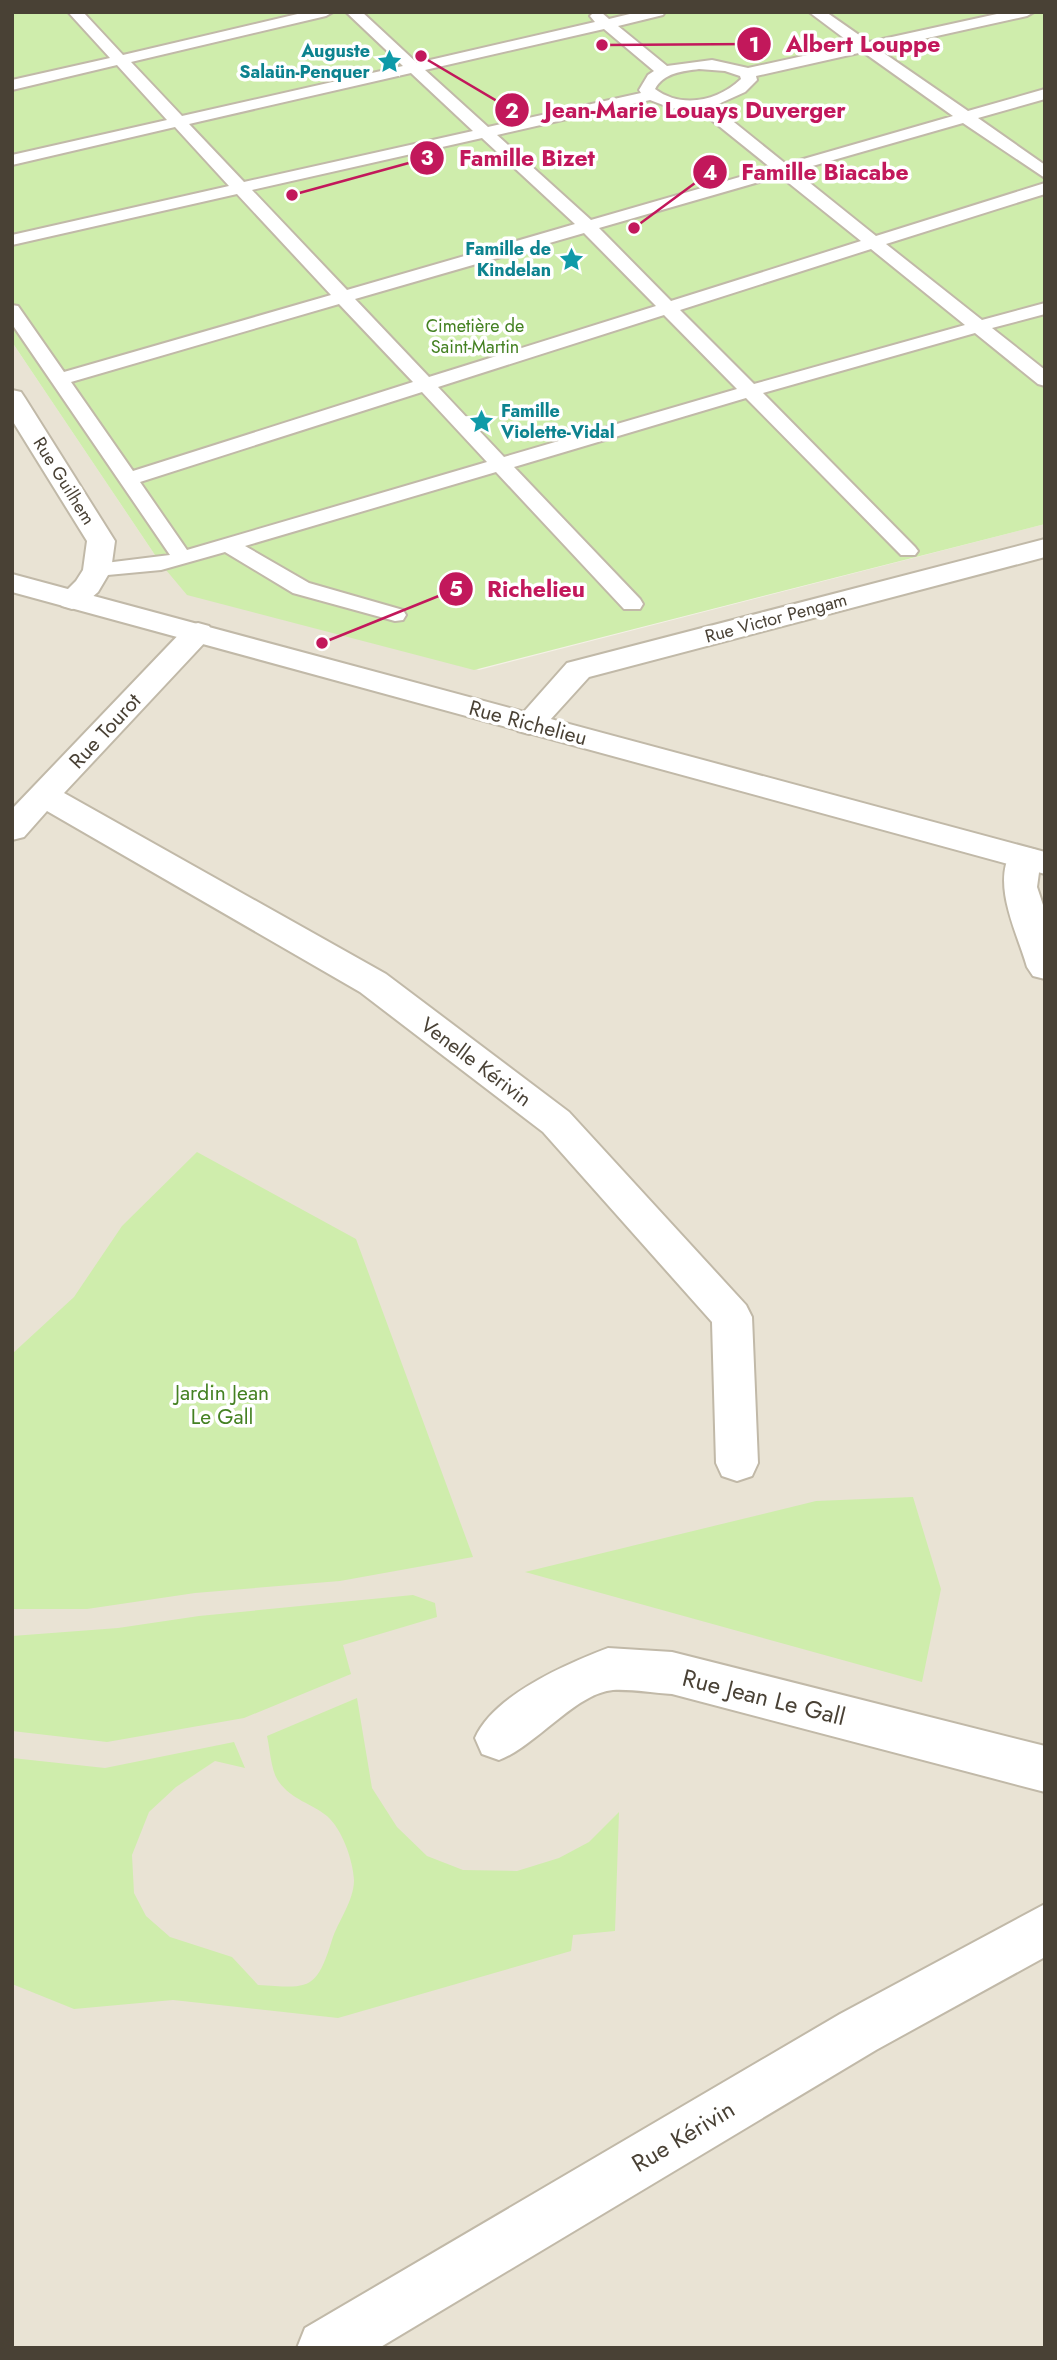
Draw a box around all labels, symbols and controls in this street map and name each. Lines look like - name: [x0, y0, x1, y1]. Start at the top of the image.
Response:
- callout: Albert Louppe: [737, 22, 954, 66]
- text: Albert Louppe: [785, 27, 940, 61]
- text: 1: [749, 30, 759, 60]
- place label: Auguste Salaün-Penquer: [239, 38, 371, 85]
- place icon: Auguste Salaün-Penquer: [376, 47, 404, 75]
- callout: Jean-Marie Louays Duverger: [495, 88, 859, 132]
- text: Jean-Marie Louays Duverger: [540, 93, 846, 127]
- text: 2: [505, 96, 519, 126]
- callout: Famille Bizet: [410, 136, 609, 180]
- text: Famille Bizet: [459, 141, 596, 175]
- text: 3: [420, 143, 434, 173]
- callout: Famille Biacabe: [692, 150, 923, 194]
- text: Famille Biacabe: [741, 155, 909, 189]
- text: 4: [703, 158, 717, 188]
- place label: Famille de Kindelan: [465, 236, 551, 283]
- place icon: Famille de Kindelan: [557, 245, 585, 273]
- park label: Cimetière de Saint-Martin: [426, 313, 524, 360]
- place label: Famille Violette-Vidal: [500, 398, 615, 445]
- place icon: Famille Violette-Vidal: [467, 407, 495, 435]
- street label: Rue Guilhem: [27, 432, 101, 530]
- callout: Richelieu: [438, 567, 599, 611]
- text: Richelieu: [487, 572, 585, 606]
- text: 5: [449, 574, 463, 604]
- street label: Rue Victor Pengam: [702, 587, 850, 649]
- street label: Rue Tourot: [62, 687, 148, 775]
- street label: Rue Richelieu: [466, 693, 590, 753]
- street label: Venelle Kérivin: [414, 1010, 538, 1114]
- park label: Jardin Jean Le Gall: [172, 1378, 269, 1432]
- street label: Rue Jean Le Gall: [679, 1660, 849, 1734]
- street label: Rue Kérivin: [625, 2091, 741, 2181]

